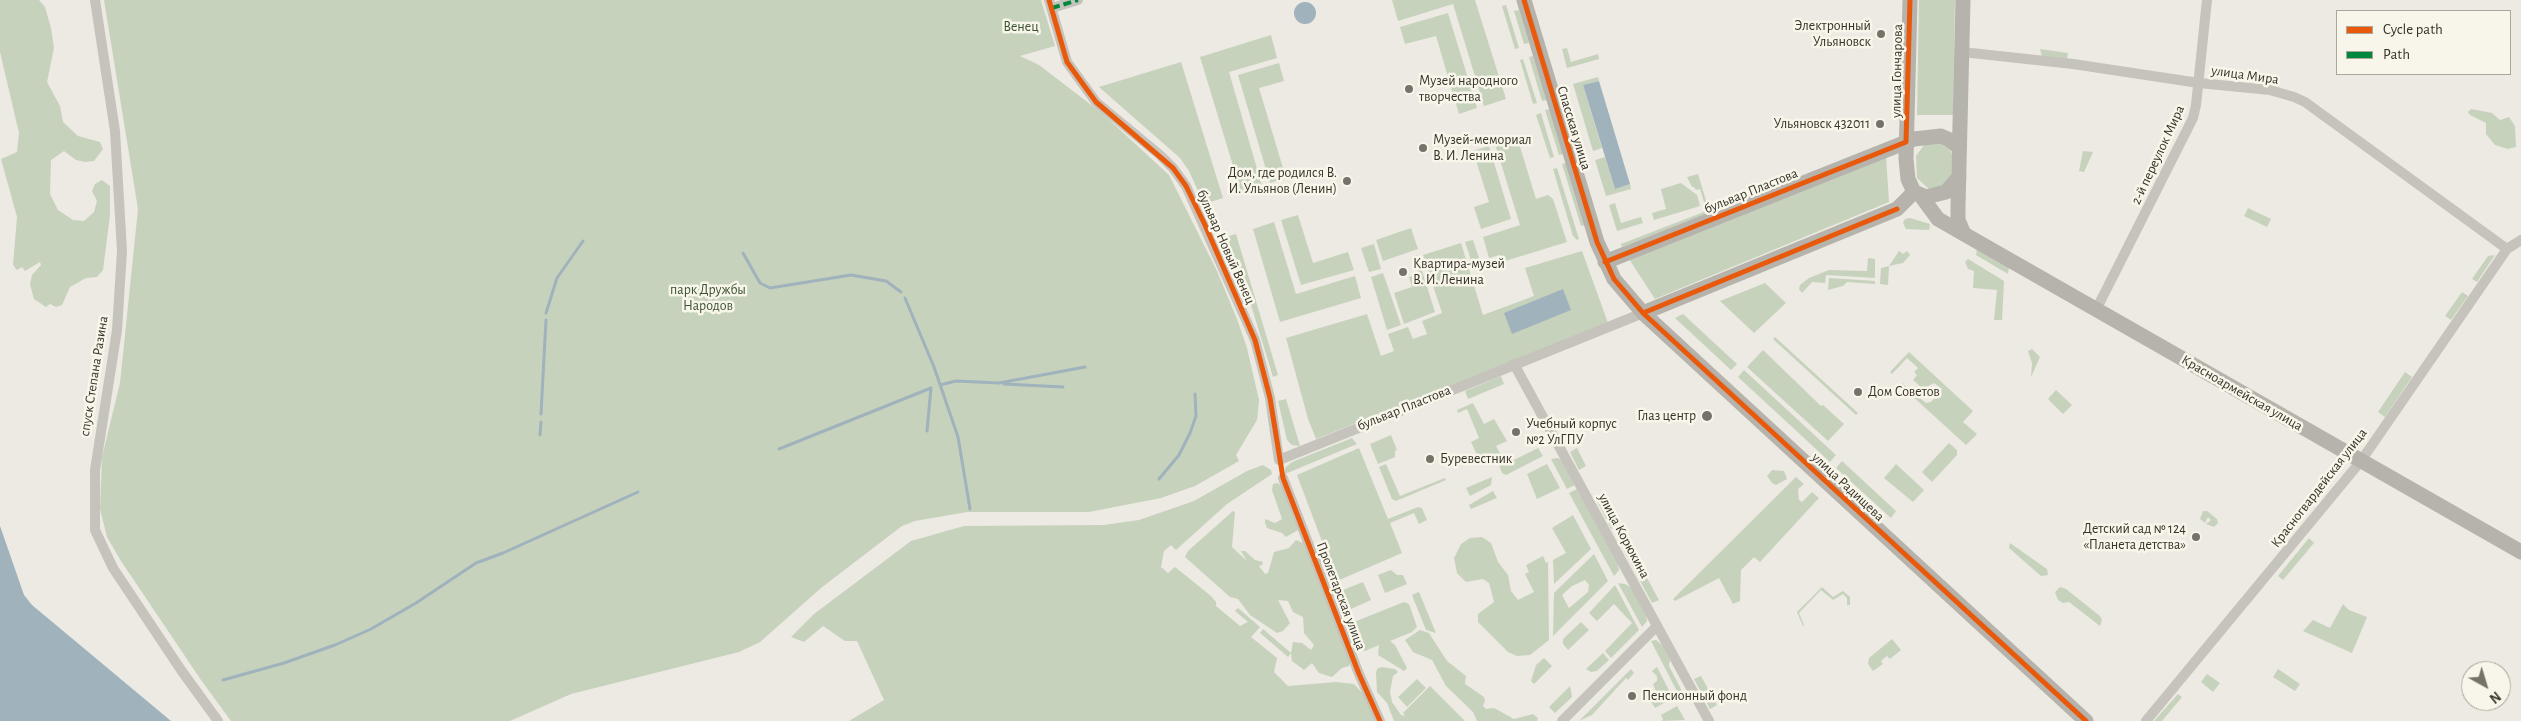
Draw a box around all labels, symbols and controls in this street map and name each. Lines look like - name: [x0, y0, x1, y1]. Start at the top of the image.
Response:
- legend: [2336, 10, 2511, 75]
- place label: Электронный Ульяновск: [1794, 18, 1871, 50]
- park label: Венец: [1003, 19, 1039, 35]
- text: Cycle path: [2383, 22, 2443, 37]
- street label: улица Гончарова: [1888, 24, 1906, 118]
- marker: Электронный Ульяновск: [1875, 28, 1887, 40]
- text: Path: [2383, 47, 2410, 62]
- street label: улица Мира: [2210, 62, 2280, 88]
- place label: Музей народного творчества: [1419, 73, 1518, 105]
- marker: Музей народного творчества: [1403, 83, 1415, 95]
- street label: Спасская улица: [1553, 84, 1595, 172]
- street label: 2-й переулок Мира: [2128, 103, 2188, 207]
- place label: Ульяновск 432011: [1774, 116, 1870, 132]
- marker: Ульяновск 432011: [1874, 118, 1886, 130]
- place label: Музей-мемориал В. И. Ленина: [1433, 132, 1532, 164]
- marker: Музей-мемориал В. И. Ленина: [1417, 142, 1429, 154]
- place label: Дом, где родился В. И. Ульянов (Ленин): [1228, 165, 1337, 198]
- street label: бульвар Пластова: [1702, 165, 1800, 217]
- marker: Дом, где родился В. И. Ульянов (Ленин): [1341, 175, 1353, 187]
- street label: бульвар Новый Венец: [1193, 187, 1259, 307]
- place label: Квартира-музей В. И. Ленина: [1413, 256, 1505, 288]
- marker: Квартира-музей В. И. Ленина: [1397, 266, 1409, 278]
- park label: парк Дружбы Народов: [670, 282, 746, 314]
- street label: спуск Степана Разина: [76, 315, 112, 437]
- street label: Красноармейская улица: [2178, 351, 2306, 435]
- street label: бульвар Пластова: [1355, 382, 1453, 434]
- place label: Дом Советов: [1868, 384, 1940, 400]
- marker: Дом Советов: [1852, 386, 1864, 398]
- place label: Глаз центр: [1637, 408, 1696, 424]
- marker: Глаз центр: [1700, 409, 1714, 423]
- place label: Учебный корпус №2 УлГПУ: [1526, 416, 1617, 448]
- street label: Красногвардейская улица: [2267, 425, 2371, 551]
- marker: Учебный корпус №2 УлГПУ: [1510, 426, 1522, 438]
- street label: улица Радищева: [1808, 449, 1888, 525]
- place label: Буревестник: [1440, 451, 1512, 467]
- marker: Буревестник: [1424, 453, 1436, 465]
- street label: улица Корюкина: [1594, 491, 1654, 581]
- place label: Детский сад № 124 «Планета детства»: [2083, 521, 2186, 554]
- marker: Детский сад № 124 «Планета детства»: [2190, 531, 2202, 543]
- street label: Пролетарская улица: [1313, 539, 1369, 653]
- north arrow: [2461, 661, 2511, 711]
- place label: Пенсионный фонд: [1642, 688, 1747, 704]
- text: N: [2487, 688, 2503, 705]
- marker: Пенсионный фонд: [1626, 690, 1638, 702]

